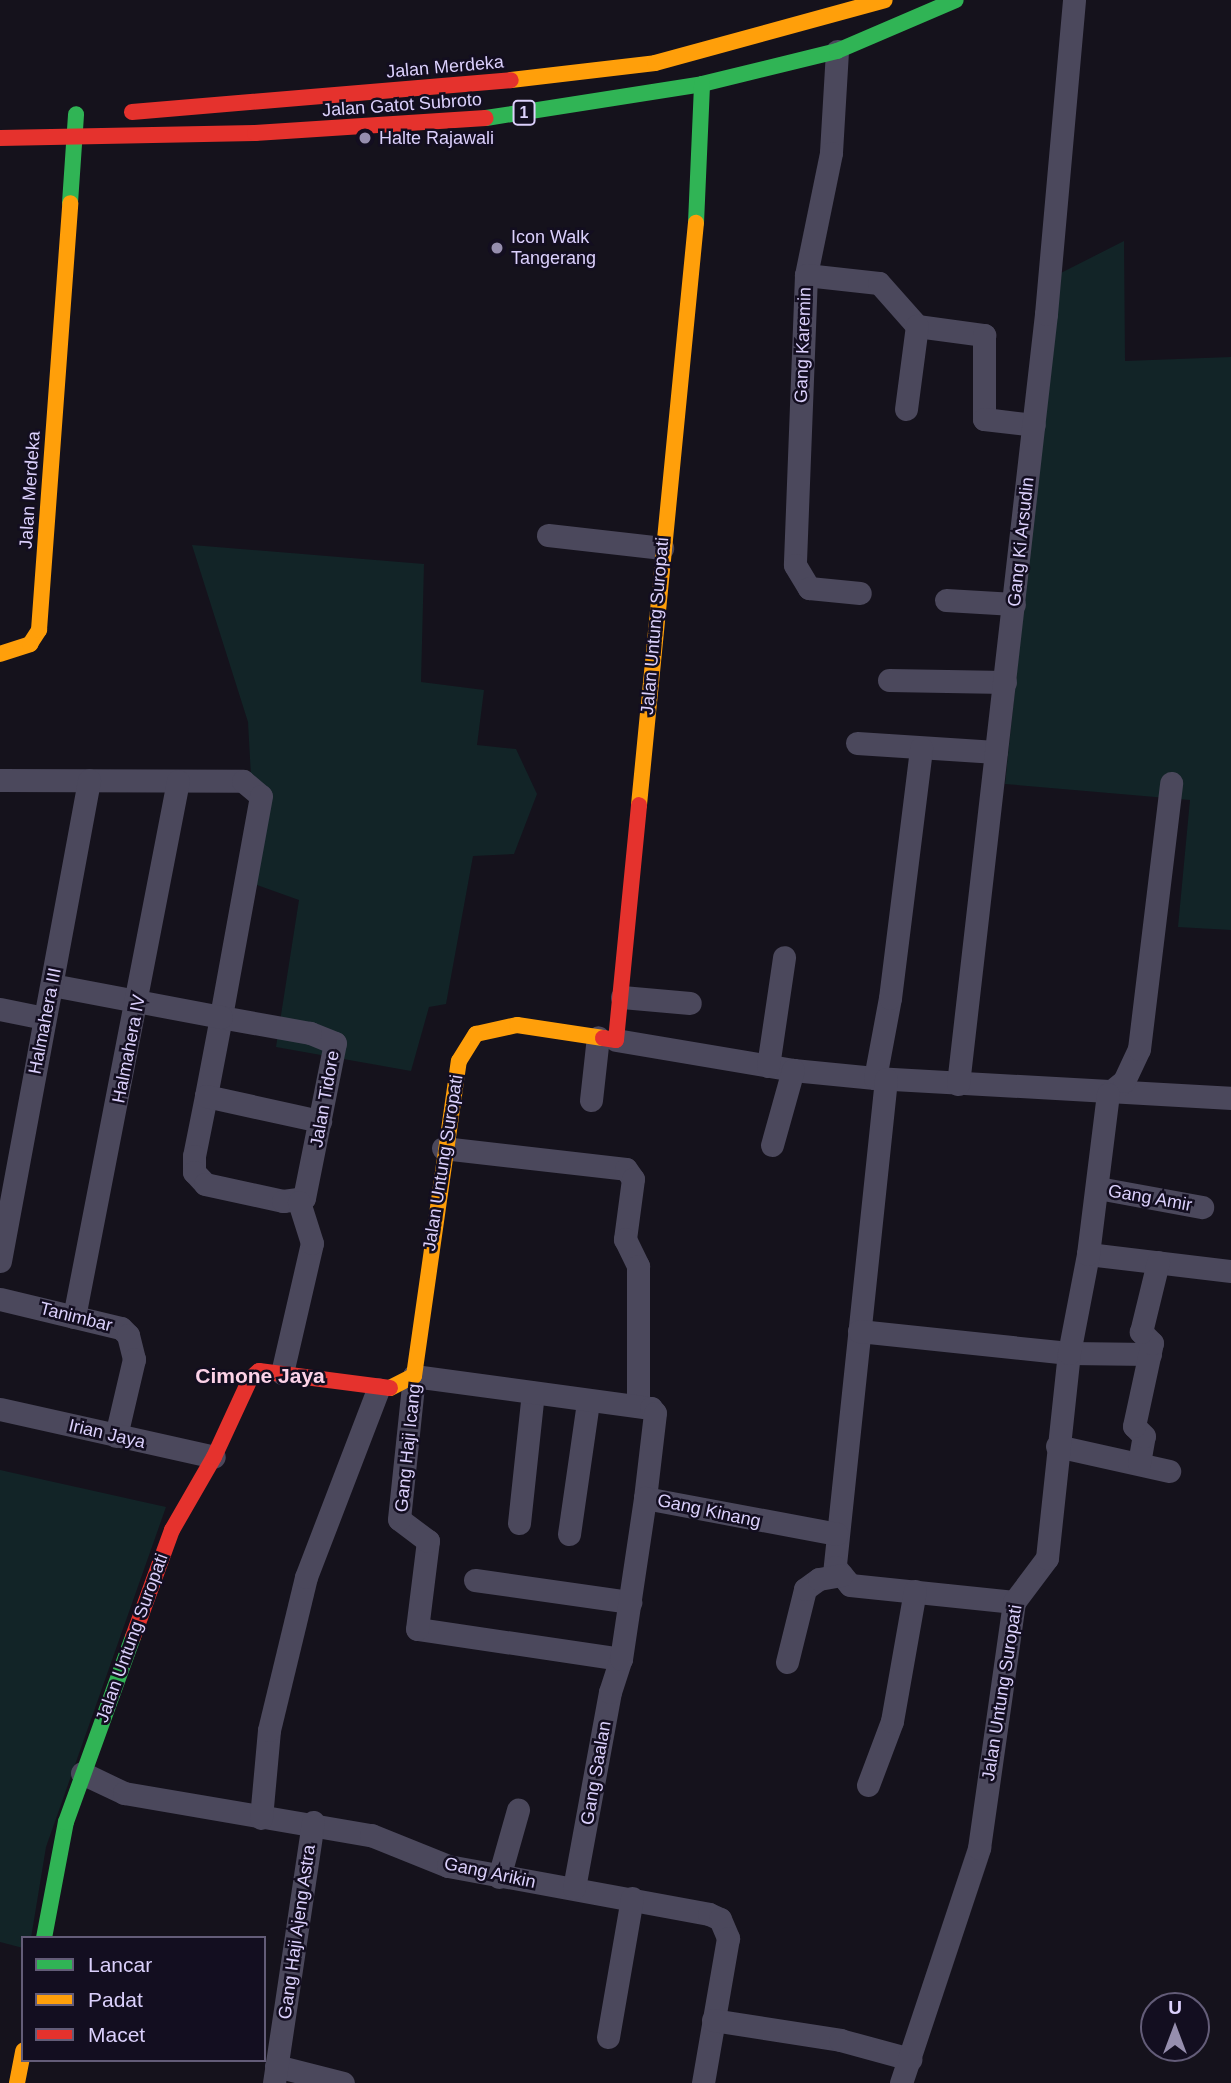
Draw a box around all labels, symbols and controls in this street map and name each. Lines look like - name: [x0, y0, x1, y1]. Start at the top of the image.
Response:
- street label: Jalan Merdeka: [385, 51, 505, 83]
- street label: Jalan Gatot Subroto: [321, 89, 483, 121]
- road number: 1: [512, 100, 536, 125]
- place label: Halte Rajawali: [379, 127, 494, 149]
- marker: Halte Rajawali: [357, 130, 373, 146]
- place label: Icon Walk Tangerang: [511, 227, 596, 270]
- marker: Icon Walk Tangerang: [489, 240, 505, 256]
- street label: Gang Karemin: [790, 287, 816, 403]
- street label: Jalan Merdeka: [15, 430, 45, 550]
- street label: Gang Ki Arsudin: [1003, 476, 1039, 608]
- street label: Jalan Untung Suropati: [636, 536, 674, 716]
- street label: Halmahera III: [24, 966, 66, 1076]
- street label: Halmahera IV: [108, 993, 150, 1105]
- street label: Jalan Tidore: [306, 1049, 344, 1149]
- street label: Jalan Untung Suropati: [418, 1073, 468, 1253]
- street label: Gang Amir: [1106, 1180, 1194, 1216]
- street label: Tanimbar: [37, 1298, 115, 1336]
- district label: Cimone Jaya: [195, 1363, 325, 1389]
- street label: Gang Haji Icang: [391, 1383, 425, 1513]
- street label: Irian Jaya: [67, 1415, 147, 1453]
- street label: Gang Kinang: [655, 1490, 763, 1532]
- street label: Jalan Untung Suropati: [91, 1551, 173, 1725]
- street label: Jalan Untung Suropati: [977, 1603, 1027, 1783]
- street label: Gang Saalan: [576, 1719, 616, 1827]
- street label: Gang Haji Ajeng Astra: [274, 1842, 320, 2022]
- street label: Gang Arikin: [442, 1853, 538, 1893]
- legend: [21, 1936, 266, 2062]
- text: Lancar: [88, 1953, 152, 1976]
- text: Padat: [88, 1988, 143, 2011]
- north arrow: [1140, 1992, 1210, 2062]
- text: U: [1168, 1997, 1182, 2018]
- text: Macet: [88, 2023, 145, 2046]

